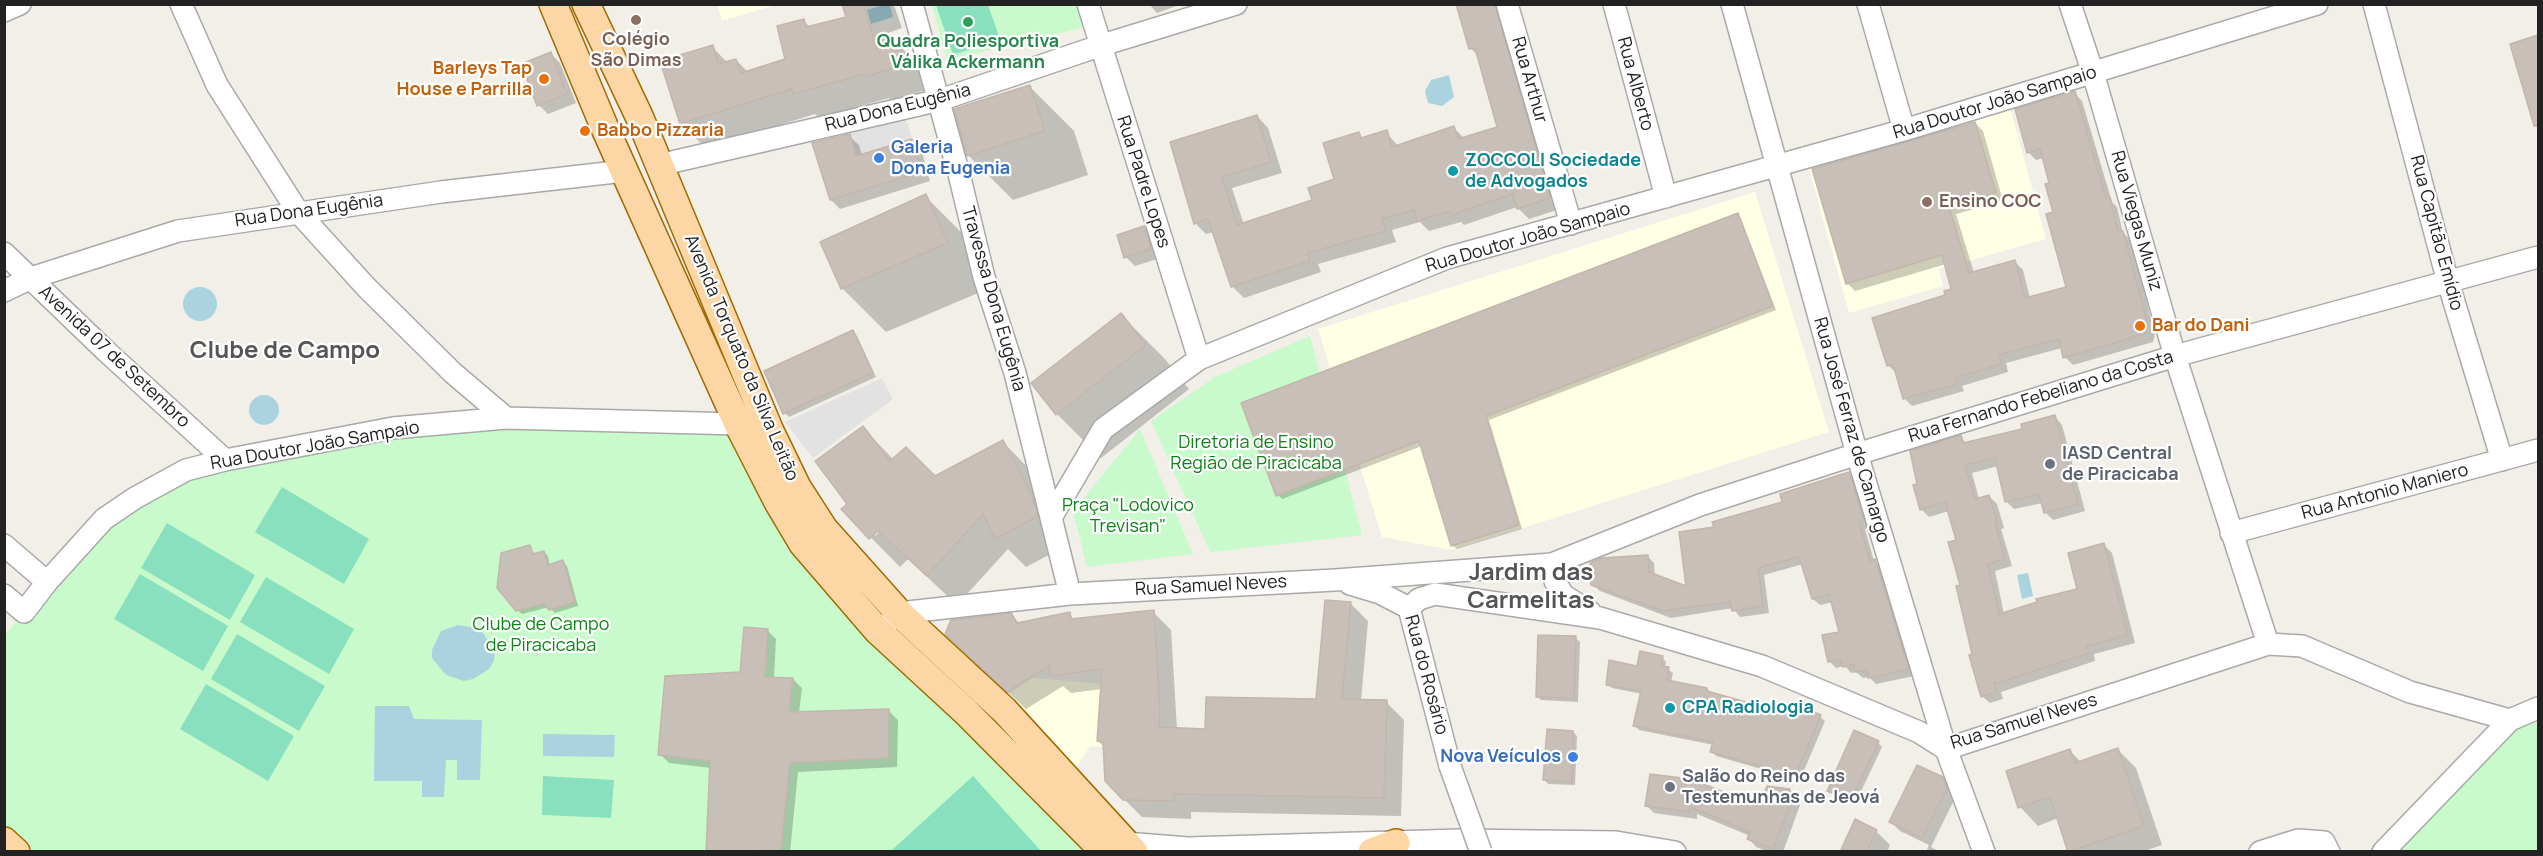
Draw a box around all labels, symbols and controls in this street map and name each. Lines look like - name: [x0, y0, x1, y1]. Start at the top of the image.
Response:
- marker: Colégio São Dimas: [629, 13, 643, 27]
- marker: Quadra Poliesportiva Válika Ackermann: [961, 15, 975, 29]
- place label: Colégio São Dimas: [591, 29, 681, 72]
- place label: Quadra Poliesportiva Válika Ackermann: [877, 31, 1059, 74]
- street label: Rua Arthur: [1506, 34, 1552, 126]
- street label: Rua Alberto: [1612, 35, 1658, 133]
- place label: Barleys Tap House e Parrilla: [397, 58, 532, 100]
- street label: Rua Doutor João Sampaio: [1891, 62, 2099, 144]
- marker: Barleys Tap House e Parrilla: [537, 72, 551, 86]
- street label: Rua Dona Eugênia: [823, 79, 973, 137]
- street label: Rua Padre Lopes: [1111, 113, 1175, 251]
- place label: Babbo Pizzaria: [597, 120, 724, 142]
- marker: Babbo Pizzaria: [578, 124, 592, 138]
- place label: Galeria Dona Eugenia: [891, 137, 1010, 180]
- street label: Rua Viegas Muniz: [2106, 148, 2166, 294]
- place label: ZOCCOLI Sociedade de Advogados: [1465, 150, 1641, 192]
- marker: Galeria Dona Eugenia: [872, 151, 886, 165]
- street label: Rua Capitão Emídio: [2405, 153, 2467, 313]
- marker: ZOCCOLI Sociedade de Advogados: [1446, 164, 1460, 178]
- street label: Rua Dona Eugênia: [234, 190, 384, 232]
- place label: Ensino COC: [1939, 191, 2041, 213]
- marker: Ensino COC: [1920, 195, 1934, 209]
- street label: Rua Doutor João Sampaio: [1423, 198, 1633, 278]
- street label: Travessa Dona Eugênia: [956, 204, 1030, 394]
- street label: Avenida Torquato da Silva Leitão: [679, 232, 803, 484]
- street label: Avenida 07 de Setembro: [34, 281, 194, 433]
- street label: Rua José Ferraz de Camargo: [1808, 315, 1894, 545]
- place label: Bar do Dani: [2152, 315, 2250, 337]
- marker: Bar do Dani: [2133, 319, 2147, 333]
- district label: Clube de Campo: [190, 337, 380, 365]
- street label: Rua Fernando Febeliano da Costa: [1906, 346, 2176, 448]
- street label: Rua Doutor João Sampaio: [209, 417, 421, 475]
- park label: Diretoria de Ensino Região de Piracicaba: [1170, 432, 1342, 474]
- place label: IASD Central de Piracicaba: [2062, 443, 2179, 486]
- marker: IASD Central de Piracicaba: [2043, 457, 2057, 471]
- street label: Rua Antonio Maniero: [2299, 459, 2471, 525]
- park label: Praça "Lodovico Trevisan": [1062, 495, 1194, 538]
- district label: Jardim das Carmelitas: [1467, 559, 1595, 615]
- street label: Rua Samuel Neves: [1134, 571, 1288, 601]
- street label: Rua do Rosário: [1400, 613, 1452, 737]
- park label: Clube de Campo de Piracicaba: [473, 614, 609, 656]
- street label: Rua Samuel Neves: [1948, 689, 2100, 755]
- place label: CPA Radiologia: [1682, 697, 1814, 719]
- marker: CPA Radiologia: [1663, 701, 1677, 715]
- place label: Nova Veículos: [1440, 746, 1561, 768]
- marker: Nova Veículos: [1566, 750, 1580, 764]
- place label: Salão do Reino das Testemunhas de Jeová: [1682, 766, 1880, 808]
- marker: Salão do Reino das Testemunhas de Jeová: [1663, 780, 1677, 794]

